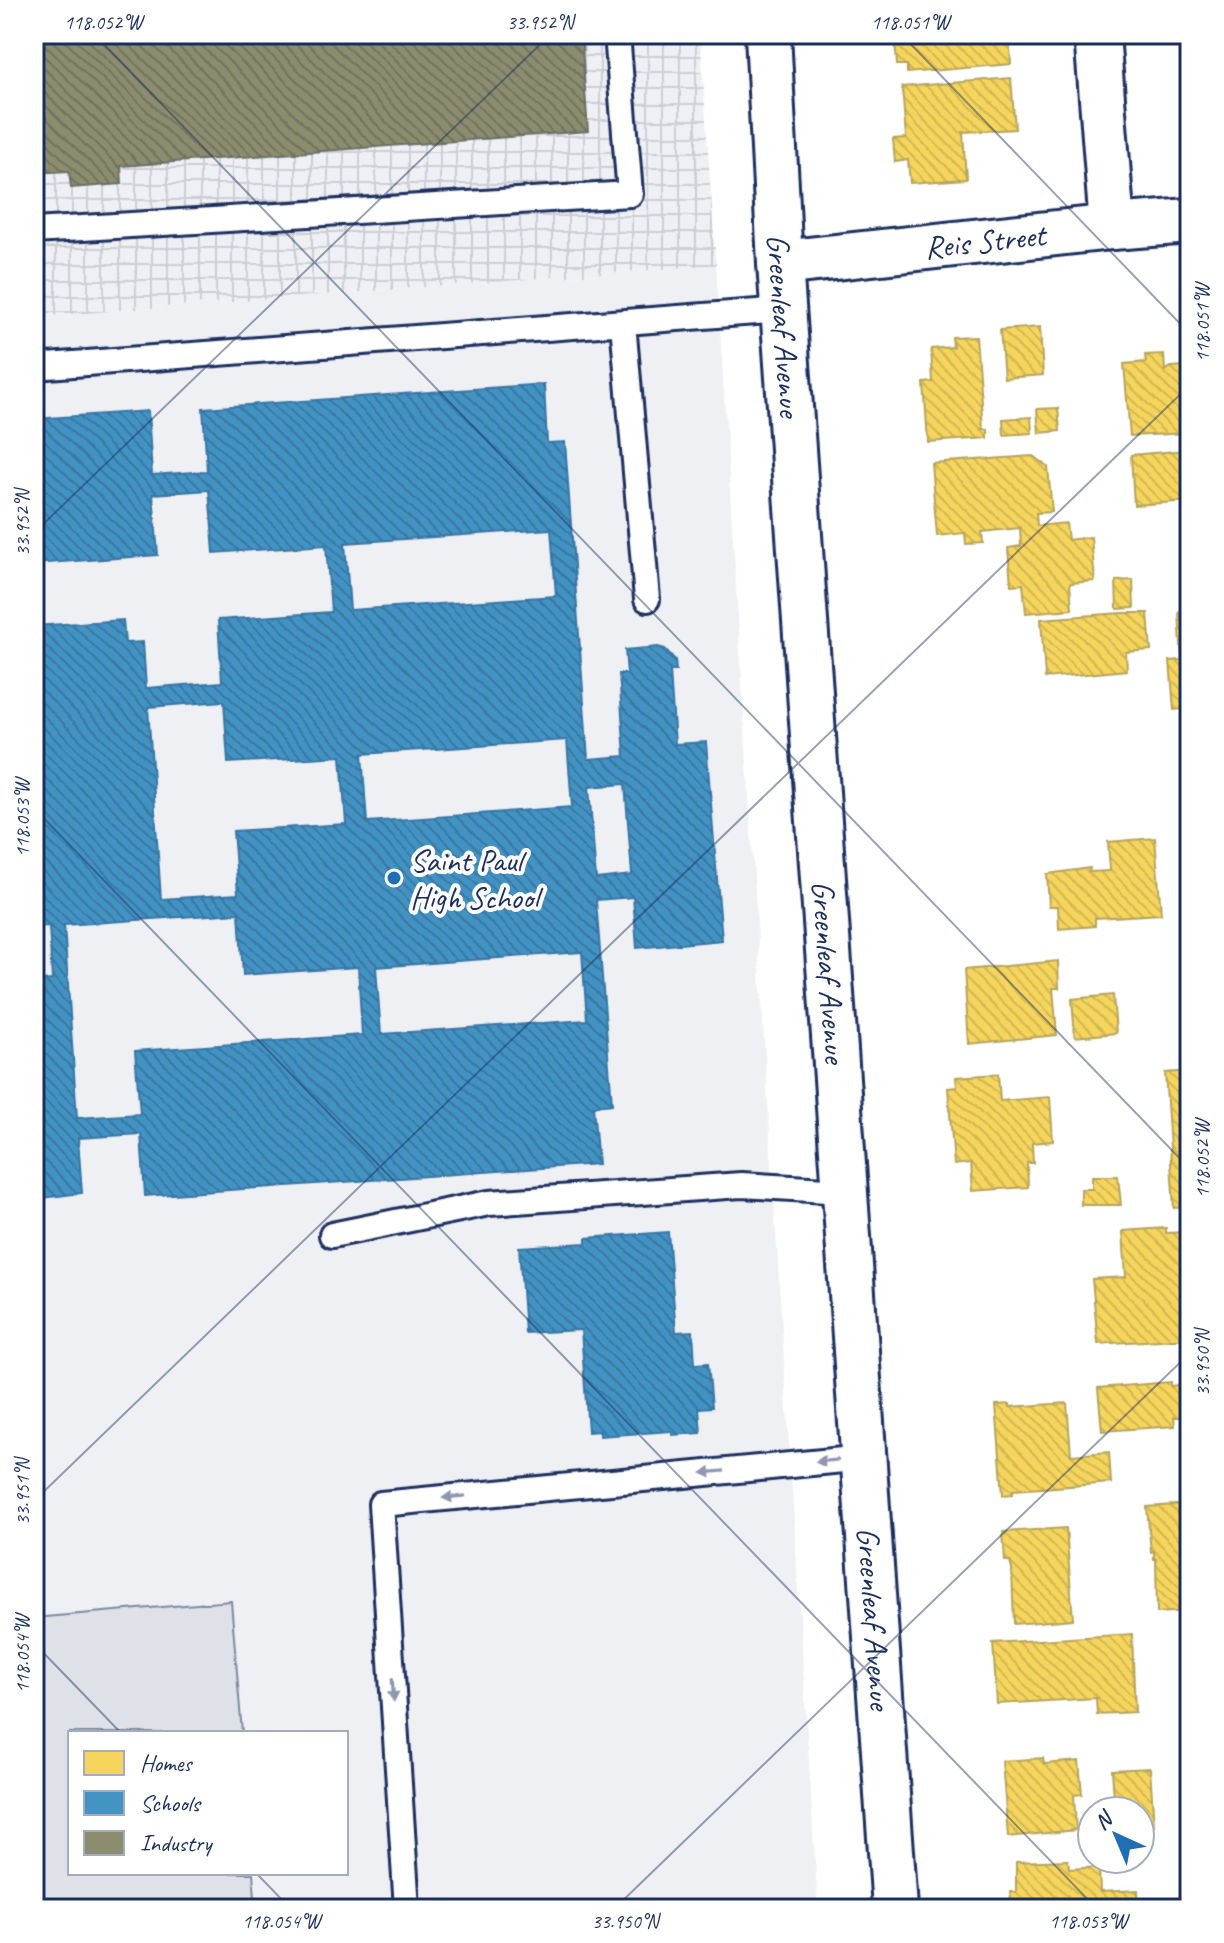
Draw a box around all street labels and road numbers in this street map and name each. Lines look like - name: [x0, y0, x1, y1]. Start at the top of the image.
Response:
- street label: Reis Street: [922, 214, 1051, 268]
- street label: Greenleaf Avenue: [758, 233, 811, 421]
- street label: Greenleaf Avenue: [802, 879, 856, 1067]
- street label: Greenleaf Avenue: [847, 1526, 901, 1714]

